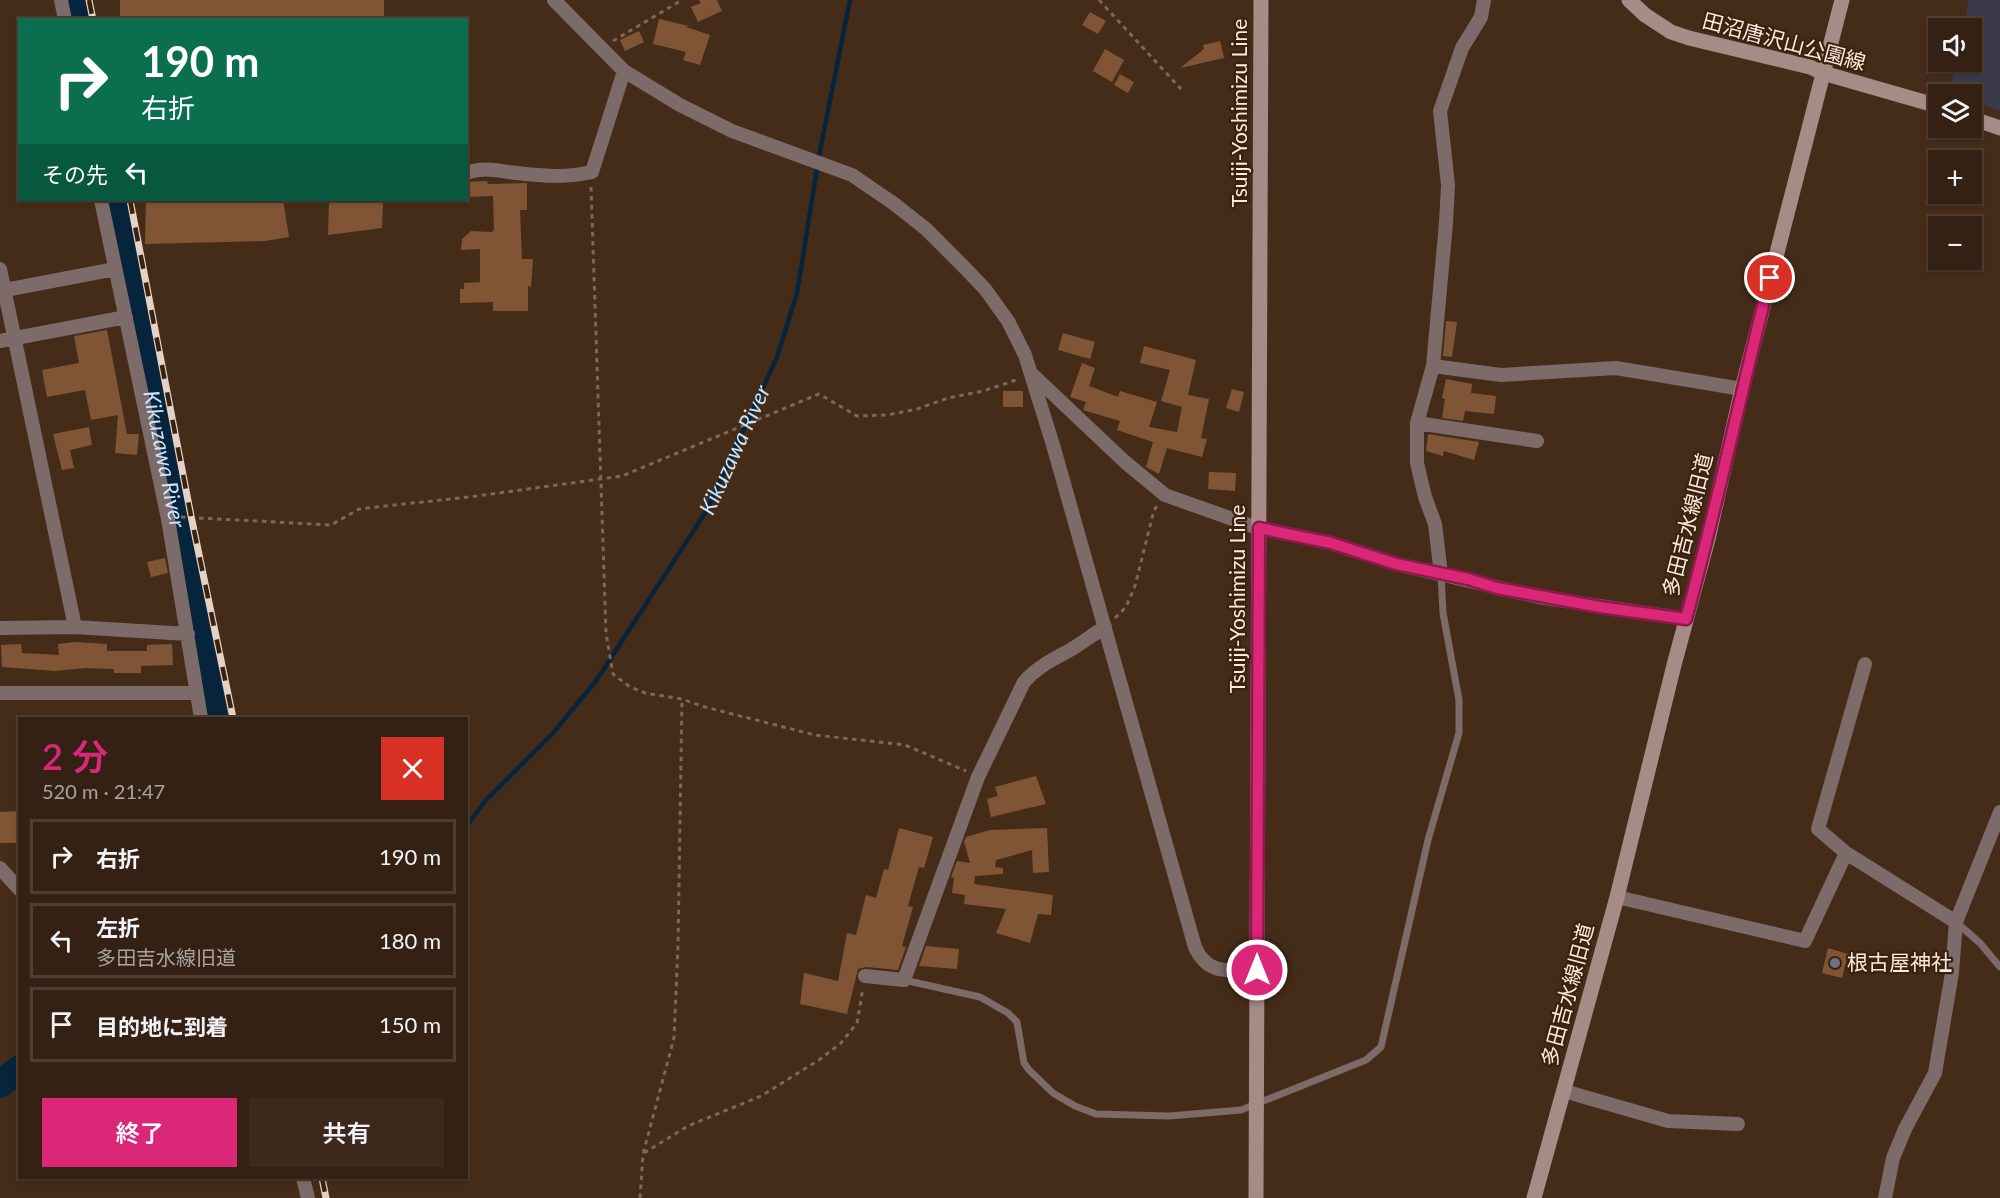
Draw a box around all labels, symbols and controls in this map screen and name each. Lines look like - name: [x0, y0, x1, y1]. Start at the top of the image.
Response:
- street label: 田沼唐沢山公園線: [1700, 7, 1869, 74]
- map controls: [1928, 18, 1982, 270]
- button: sound: [1928, 18, 1982, 72]
- street label: Tsuiji-Yoshimizu Line: [1226, 19, 1251, 207]
- text: 190 m: [141, 36, 259, 86]
- icon: right: [42, 42, 120, 120]
- button: layers: [1928, 84, 1982, 138]
- text: 右折: [141, 91, 195, 124]
- button: +: [1928, 150, 1982, 204]
- icon: left: [120, 156, 153, 189]
- text: その先: [42, 161, 108, 188]
- button: −: [1928, 216, 1982, 270]
- pin: [1744, 252, 1795, 303]
- icon: arrive: [1753, 261, 1786, 294]
- water label: Kikuzawa River: [693, 380, 776, 518]
- water label: Kikuzawa River: [138, 388, 192, 530]
- street label: 多田吉水線旧道: [1657, 450, 1716, 599]
- street label: Tsuiji-Yoshimizu Line: [1224, 505, 1249, 693]
- text: 2 分: [42, 734, 108, 778]
- button: close: [381, 737, 444, 800]
- text: 520 m · 21:47: [42, 779, 165, 803]
- icon: right: [45, 840, 78, 873]
- text: 190 m: [379, 843, 441, 870]
- text: 右折: [96, 845, 140, 872]
- text: 左折: [96, 914, 140, 941]
- street label: 多田吉水線旧道: [1535, 920, 1598, 1069]
- icon: left: [45, 924, 78, 957]
- text: 180 m: [379, 927, 441, 954]
- position arrow: [1225, 938, 1289, 1002]
- text: 多田吉水線旧道: [96, 945, 236, 969]
- place label: 根古屋神社: [1847, 949, 1952, 974]
- marker: 根古屋神社: [1828, 956, 1842, 970]
- icon: arrive: [45, 1008, 78, 1041]
- text: 150 m: [379, 1011, 441, 1038]
- text: 目的地に到着: [96, 1013, 228, 1040]
- button: 終了: [42, 1098, 237, 1167]
- button: 共有: [249, 1098, 444, 1167]

